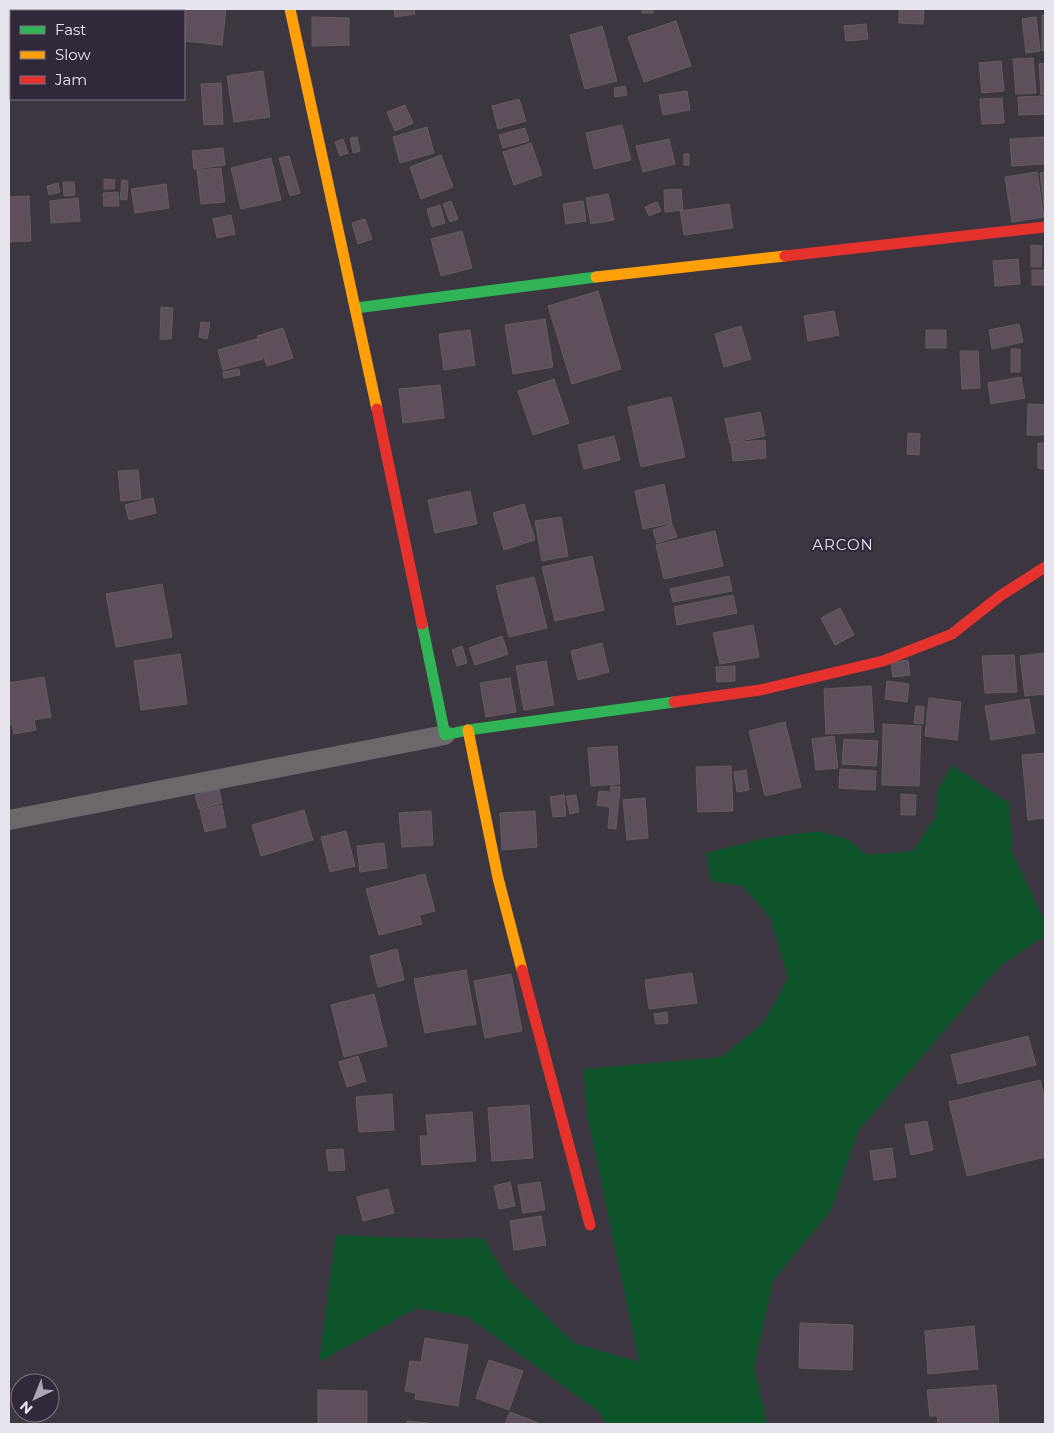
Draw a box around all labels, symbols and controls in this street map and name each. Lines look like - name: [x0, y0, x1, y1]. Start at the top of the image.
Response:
- legend: [10, 10, 185, 100]
- text: Fast: [55, 20, 86, 39]
- text: Slow: [55, 45, 91, 64]
- text: Jam: [54, 70, 87, 89]
- district label: ARCON: [812, 535, 874, 554]
- north arrow: [10, 1373, 60, 1423]
- text: N: [16, 1397, 36, 1418]

